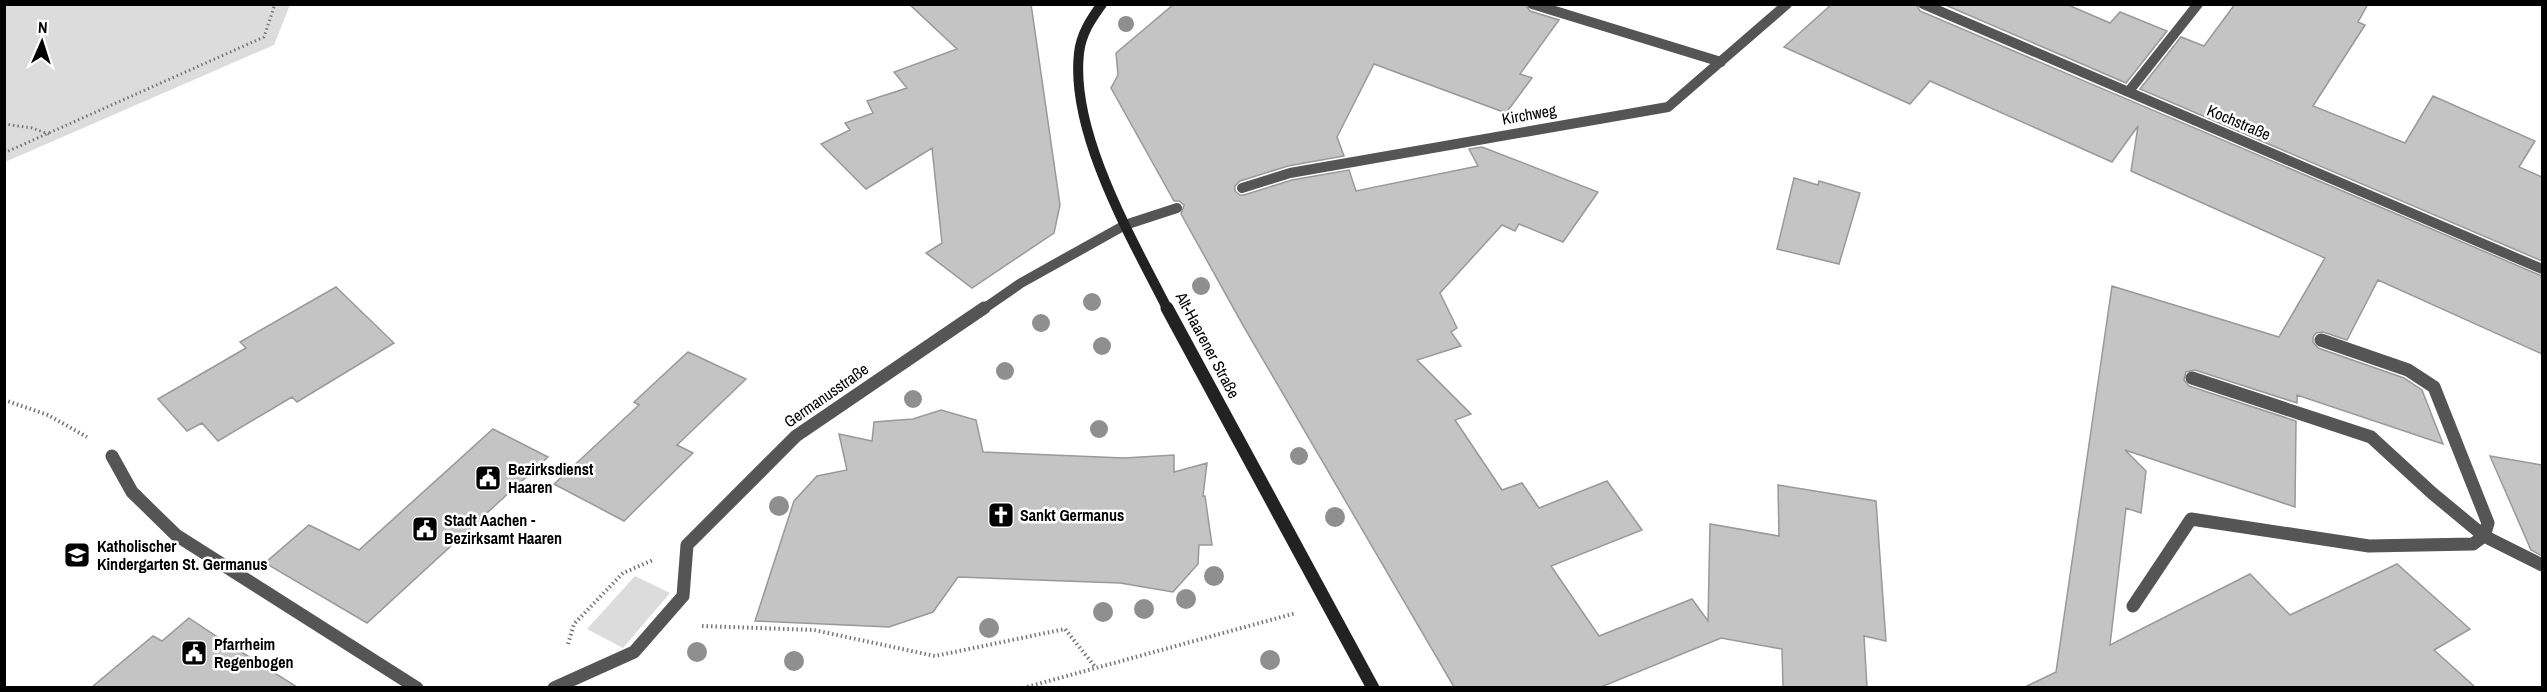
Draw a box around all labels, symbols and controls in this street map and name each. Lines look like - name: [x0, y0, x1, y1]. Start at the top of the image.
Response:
- north arrow: [12, 12, 72, 72]
- text: N: [37, 16, 48, 38]
- street label: Kirchweg: [1500, 98, 1559, 130]
- street label: Kochstraße: [2204, 99, 2274, 145]
- street label: Alt-Haarener Straße: [1170, 287, 1245, 402]
- street label: Germanusstraße: [779, 358, 873, 432]
- place label: Bezirksdienst Haaren: [508, 458, 594, 498]
- public building icon: Bezirksdienst Haaren: [473, 463, 503, 493]
- church icon: Sankt Germanus: [986, 500, 1016, 530]
- place label: Sankt Germanus: [1020, 504, 1124, 526]
- place label: Stadt Aachen - Bezirksamt Haaren: [444, 509, 562, 549]
- public building icon: Stadt Aachen - Bezirksamt Haaren: [410, 514, 440, 544]
- place label: Katholischer Kindergarten St. Germanus: [97, 535, 268, 575]
- school or university icon: Katholischer Kindergarten St. Germanus: [62, 540, 92, 570]
- place label: Pfarrheim Regenbogen: [214, 633, 293, 673]
- public building icon: Pfarrheim Regenbogen: [179, 638, 209, 668]

